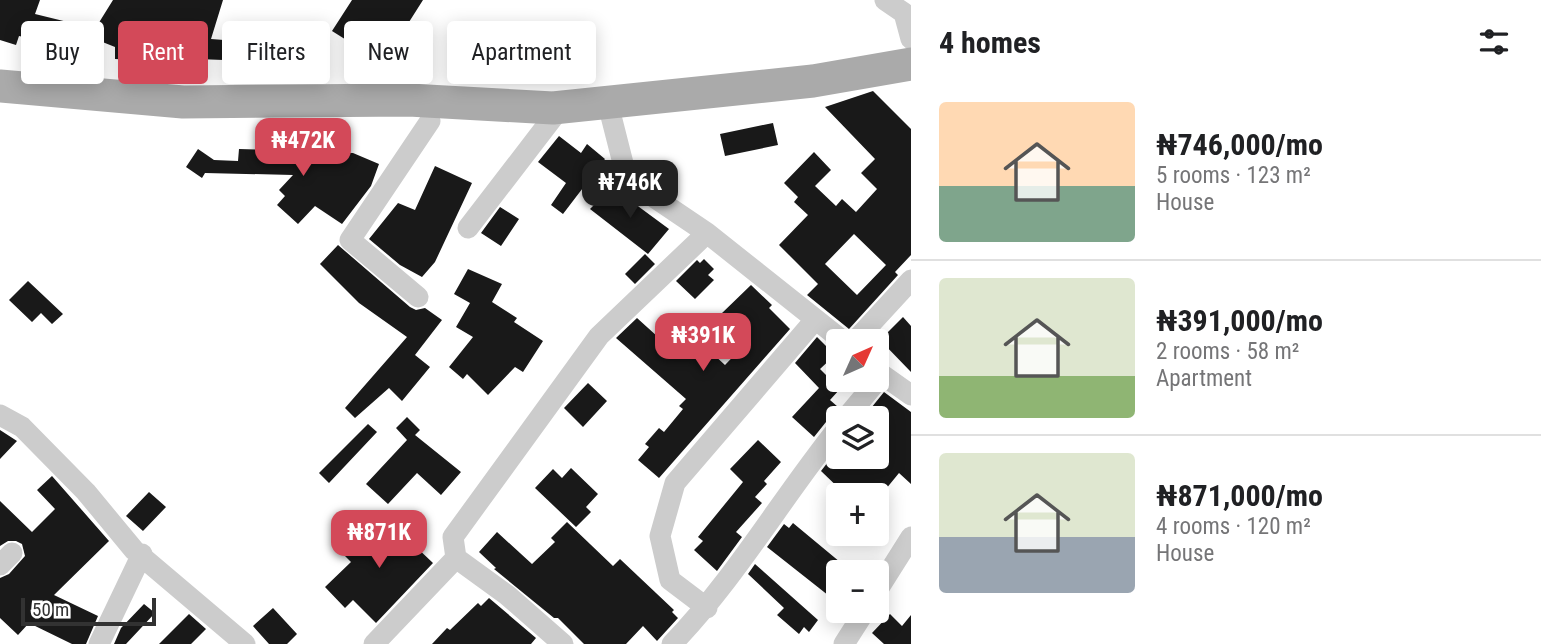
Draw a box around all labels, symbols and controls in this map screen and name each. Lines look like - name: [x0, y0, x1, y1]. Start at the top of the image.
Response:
- chip: Buy: [21, 21, 104, 84]
- chip: Rent: [118, 21, 208, 84]
- chip: Filters: [222, 21, 330, 84]
- chip: New: [344, 21, 433, 84]
- chip: Apartment: [447, 21, 596, 84]
- icon: filters: [1475, 23, 1513, 61]
- text: 4 homes: [939, 25, 1041, 60]
- pin: ₦472K: [254, 118, 352, 178]
- text: ₦472K: [271, 127, 335, 154]
- text: ₦746,000/mo: [1156, 127, 1323, 162]
- icon: home: [995, 130, 1079, 214]
- pin: ₦746K: [581, 160, 679, 220]
- text: 5 rooms · 123 m²: [1156, 162, 1311, 189]
- text: ₦746K: [598, 169, 662, 196]
- text: House: [1156, 189, 1214, 216]
- text: ₦391,000/mo: [1156, 303, 1323, 338]
- icon: home: [995, 306, 1079, 390]
- pin: ₦391K: [654, 314, 752, 373]
- text: ₦391K: [671, 322, 735, 349]
- north arrow: [826, 329, 889, 392]
- map controls: [826, 329, 889, 623]
- text: 2 rooms · 58 m²: [1156, 338, 1299, 365]
- text: Apartment: [1156, 365, 1252, 392]
- button: layers: [826, 406, 889, 469]
- text: ₦871,000/mo: [1156, 478, 1323, 513]
- icon: home: [995, 481, 1079, 565]
- button: +: [826, 483, 889, 546]
- pin: ₦871K: [330, 510, 428, 570]
- text: 4 rooms · 120 m²: [1156, 513, 1311, 540]
- text: ₦871K: [347, 519, 411, 546]
- text: House: [1156, 540, 1214, 567]
- button: −: [826, 560, 889, 623]
- scale bar: [21, 595, 156, 627]
- text: 50 m: [32, 598, 69, 621]

